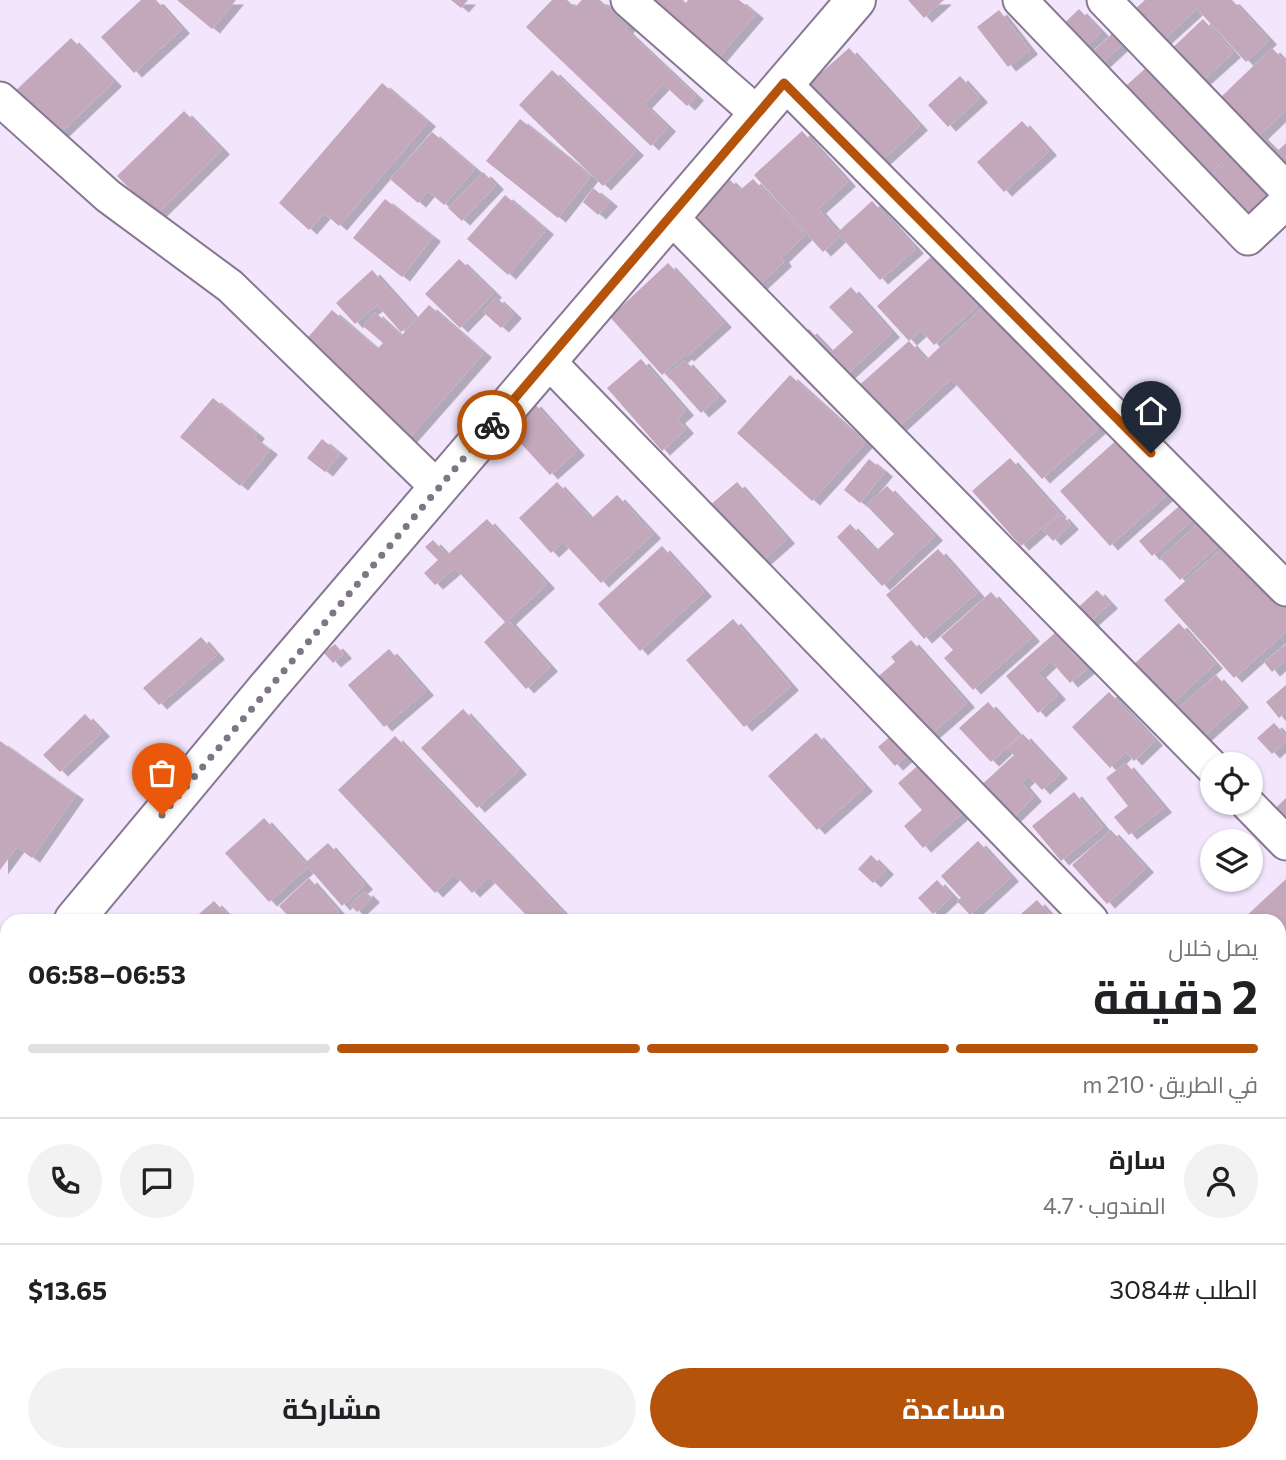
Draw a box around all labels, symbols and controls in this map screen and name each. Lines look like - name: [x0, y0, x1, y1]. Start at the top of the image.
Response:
- pin: [1121, 381, 1181, 453]
- courier: [457, 390, 527, 460]
- icon: home: [1132, 392, 1170, 430]
- icon: bike: [473, 406, 511, 444]
- pin: [132, 743, 192, 815]
- map controls: [1200, 752, 1263, 892]
- button: locate: [1200, 752, 1263, 815]
- icon: bag: [143, 754, 181, 792]
- button: layers: [1200, 829, 1263, 892]
- text: يصل خلال: [1168, 933, 1258, 961]
- text: 06:53–06:58: [28, 958, 186, 989]
- text: 2 دقيقة: [1093, 967, 1258, 1023]
- text: في الطريق · 210 m: [1082, 1070, 1258, 1098]
- text: سارة: [1109, 1143, 1166, 1174]
- button: phone: [28, 1144, 102, 1218]
- button: chat: [120, 1144, 194, 1218]
- button: person: [1184, 1144, 1258, 1218]
- text: المندوب · 4.7: [1043, 1191, 1166, 1219]
- text: الطلب #3084: [1109, 1273, 1258, 1304]
- text: $13.65: [28, 1274, 107, 1305]
- button: مشاركة: [28, 1368, 636, 1448]
- button: مساعدة: [650, 1368, 1258, 1448]

